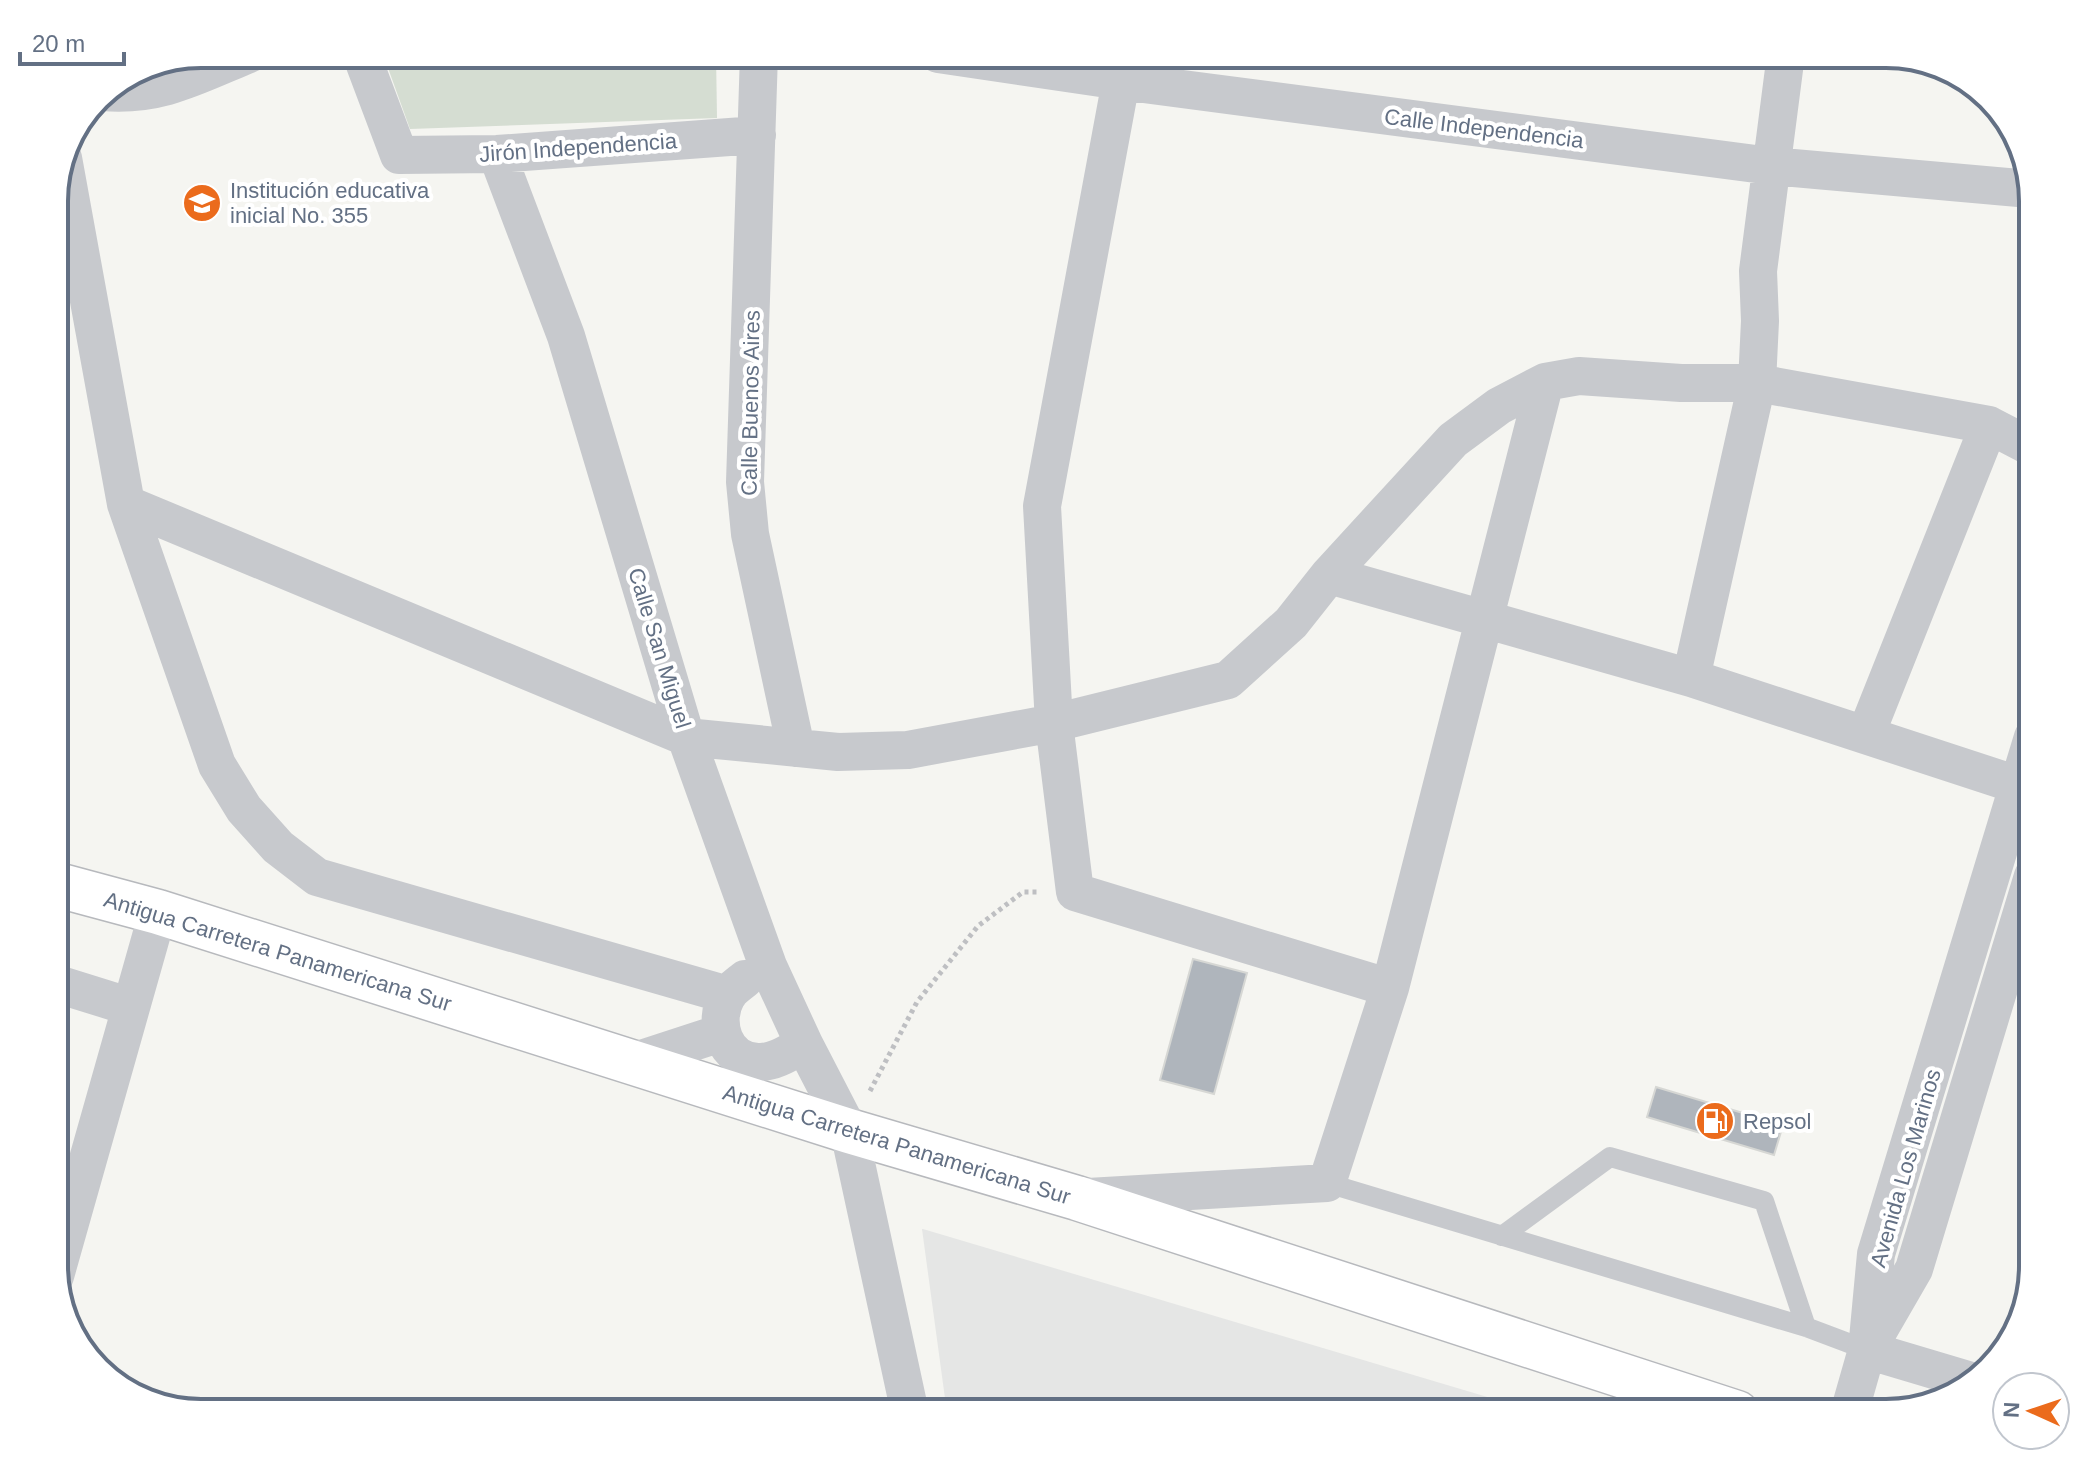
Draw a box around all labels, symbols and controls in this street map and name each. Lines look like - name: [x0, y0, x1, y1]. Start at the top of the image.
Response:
- scale bar: [20, 16, 124, 66]
- text: 20 m: [32, 30, 85, 57]
- street label: Calle Independencia: [1383, 104, 1586, 153]
- street label: Jirón Independencia: [478, 128, 679, 167]
- place label: Institución educativa inicial No. 355: [230, 178, 430, 228]
- school or university icon: Institución educativa inicial No. 355: [181, 182, 223, 224]
- street label: Calle Buenos Aires: [736, 310, 765, 496]
- street label: Calle San Miguel: [623, 565, 696, 731]
- street label: Antigua Carretera Panamericana Sur: [101, 887, 455, 1016]
- street label: Avenida Los Marinos: [1865, 1066, 1946, 1270]
- street label: Antigua Carretera Panamericana Sur: [720, 1080, 1074, 1209]
- fuel station icon: Repsol: [1694, 1100, 1736, 1142]
- place label: Repsol: [1743, 1109, 1811, 1134]
- north arrow: [1991, 1371, 2071, 1451]
- text: N: [1999, 1401, 2024, 1419]

